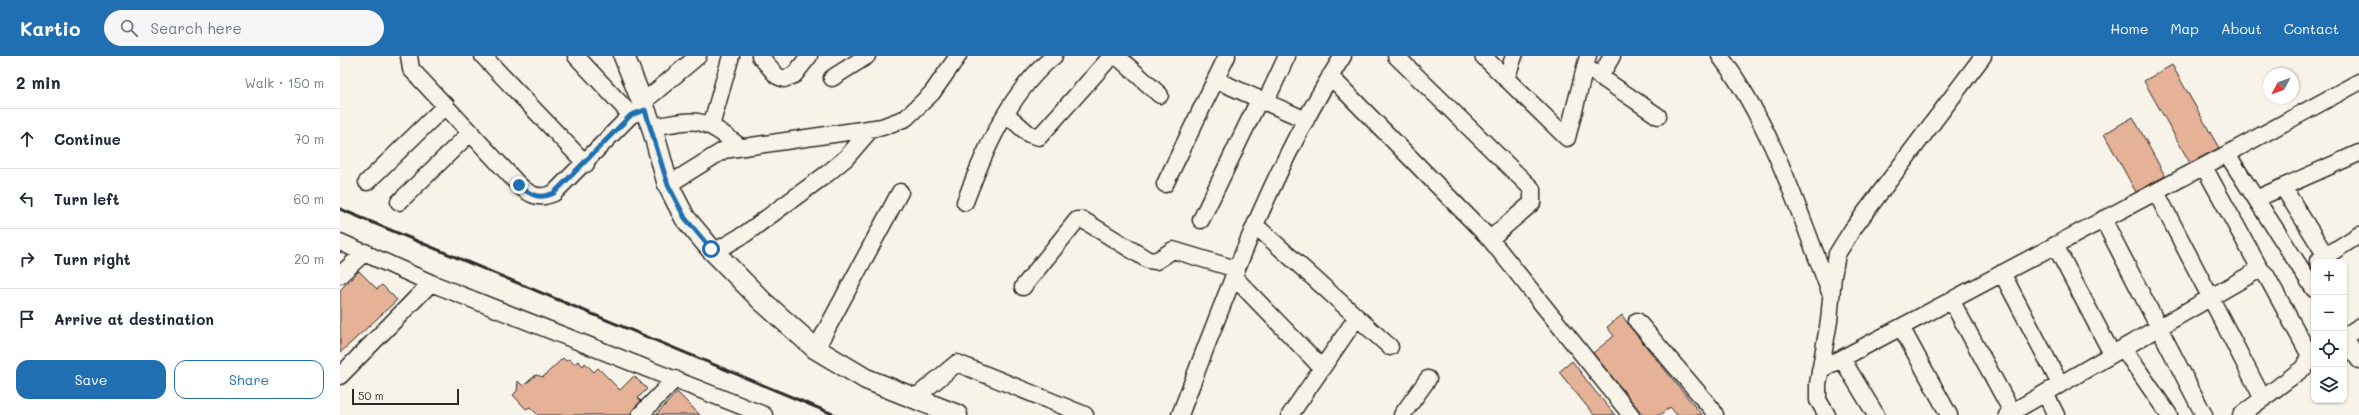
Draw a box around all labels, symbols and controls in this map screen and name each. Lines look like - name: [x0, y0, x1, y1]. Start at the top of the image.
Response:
- search box: [104, 10, 384, 46]
- text: Kartio: [20, 16, 80, 41]
- icon: search: [118, 17, 140, 39]
- text: Search here: [150, 18, 242, 38]
- text: Home: [2110, 19, 2148, 38]
- text: Map: [2170, 19, 2199, 38]
- text: About: [2221, 19, 2262, 38]
- text: Contact: [2284, 19, 2339, 38]
- north arrow: [2263, 68, 2299, 104]
- text: 2 min: [16, 71, 61, 93]
- text: Walk · 150 m: [244, 74, 324, 91]
- icon: ahead: [16, 128, 38, 150]
- text: Continue: [54, 129, 121, 149]
- text: 70 m: [294, 130, 324, 147]
- route end: [510, 176, 528, 194]
- icon: left: [16, 188, 38, 210]
- text: Turn left: [54, 189, 119, 209]
- text: 60 m: [294, 190, 324, 207]
- route start: [702, 240, 720, 258]
- icon: right: [16, 248, 38, 270]
- text: Turn right: [54, 249, 131, 269]
- text: 20 m: [294, 250, 324, 267]
- map controls: [2311, 259, 2347, 403]
- button: +: [2311, 259, 2347, 295]
- button: −: [2311, 295, 2347, 331]
- icon: arrive: [16, 308, 38, 330]
- text: Arrive at destination: [54, 309, 214, 329]
- button: locate: [2311, 331, 2347, 367]
- button: Save: [16, 360, 166, 399]
- button: Share: [174, 360, 324, 399]
- button: layers: [2311, 367, 2347, 403]
- scale bar: [352, 387, 459, 406]
- text: 50 m: [358, 388, 384, 403]

